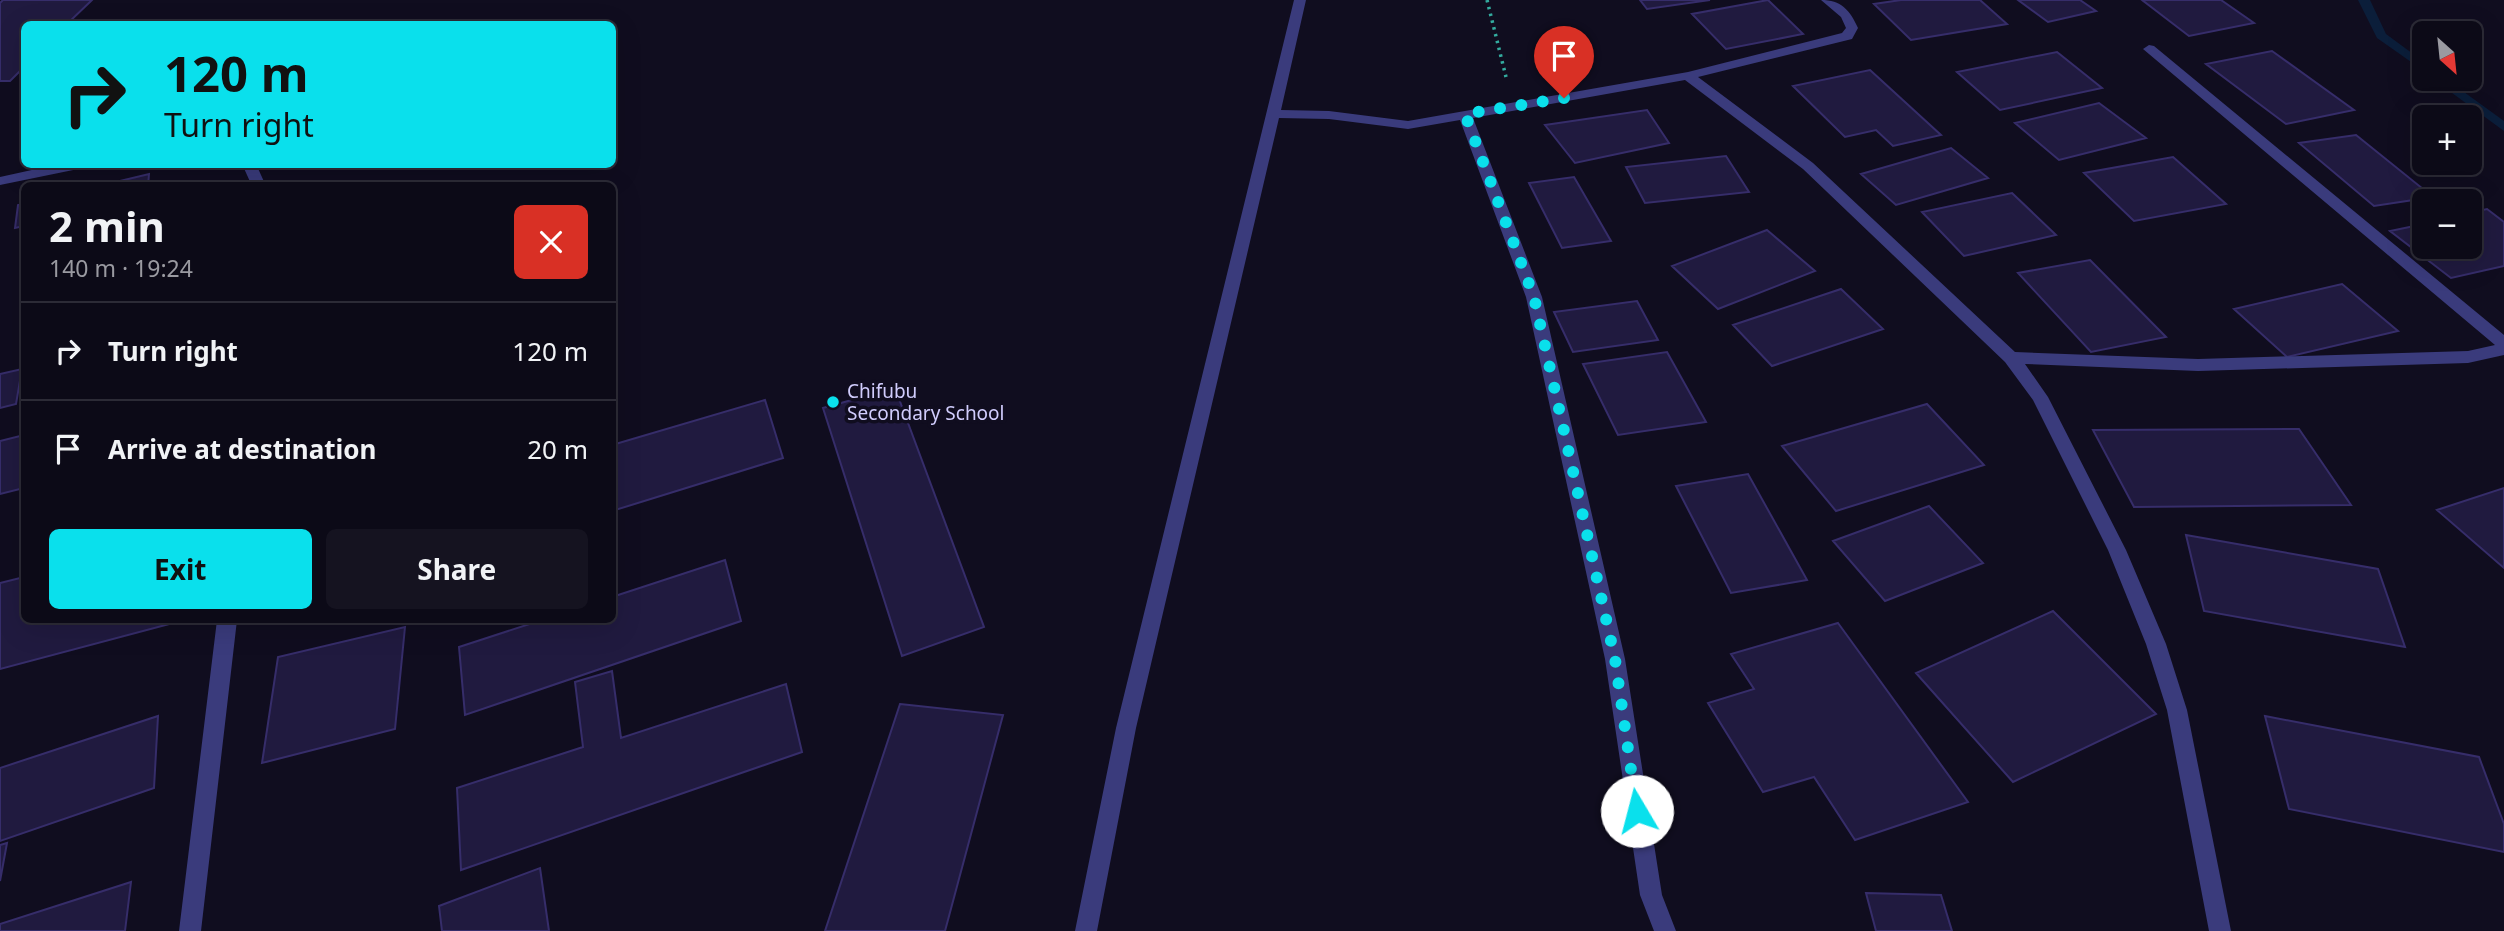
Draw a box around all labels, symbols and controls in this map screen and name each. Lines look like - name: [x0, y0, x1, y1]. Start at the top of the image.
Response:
- north arrow: [2412, 21, 2482, 91]
- map controls: [2412, 21, 2482, 259]
- pin: [1534, 26, 1594, 98]
- icon: arrive: [1545, 37, 1583, 75]
- text: 120 m: [164, 40, 309, 106]
- icon: right: [49, 49, 140, 140]
- text: Turn right: [164, 103, 314, 146]
- button: +: [2412, 105, 2482, 175]
- button: −: [2412, 189, 2482, 259]
- text: 2 min: [49, 197, 165, 254]
- button: close: [514, 205, 588, 279]
- text: 140 m · 19:24: [49, 252, 193, 284]
- icon: right: [49, 332, 87, 370]
- text: Turn right: [108, 333, 238, 369]
- text: 120 m: [512, 333, 588, 369]
- place label: Chifubu Secondary School: [847, 378, 1005, 426]
- marker: Chifubu Secondary School: [825, 394, 841, 410]
- icon: arrive: [49, 430, 87, 468]
- text: Arrive at destination: [108, 431, 377, 467]
- text: 20 m: [527, 431, 588, 467]
- button: Exit: [49, 529, 312, 609]
- button: Share: [326, 529, 588, 609]
- position arrow: [1600, 774, 1674, 848]

